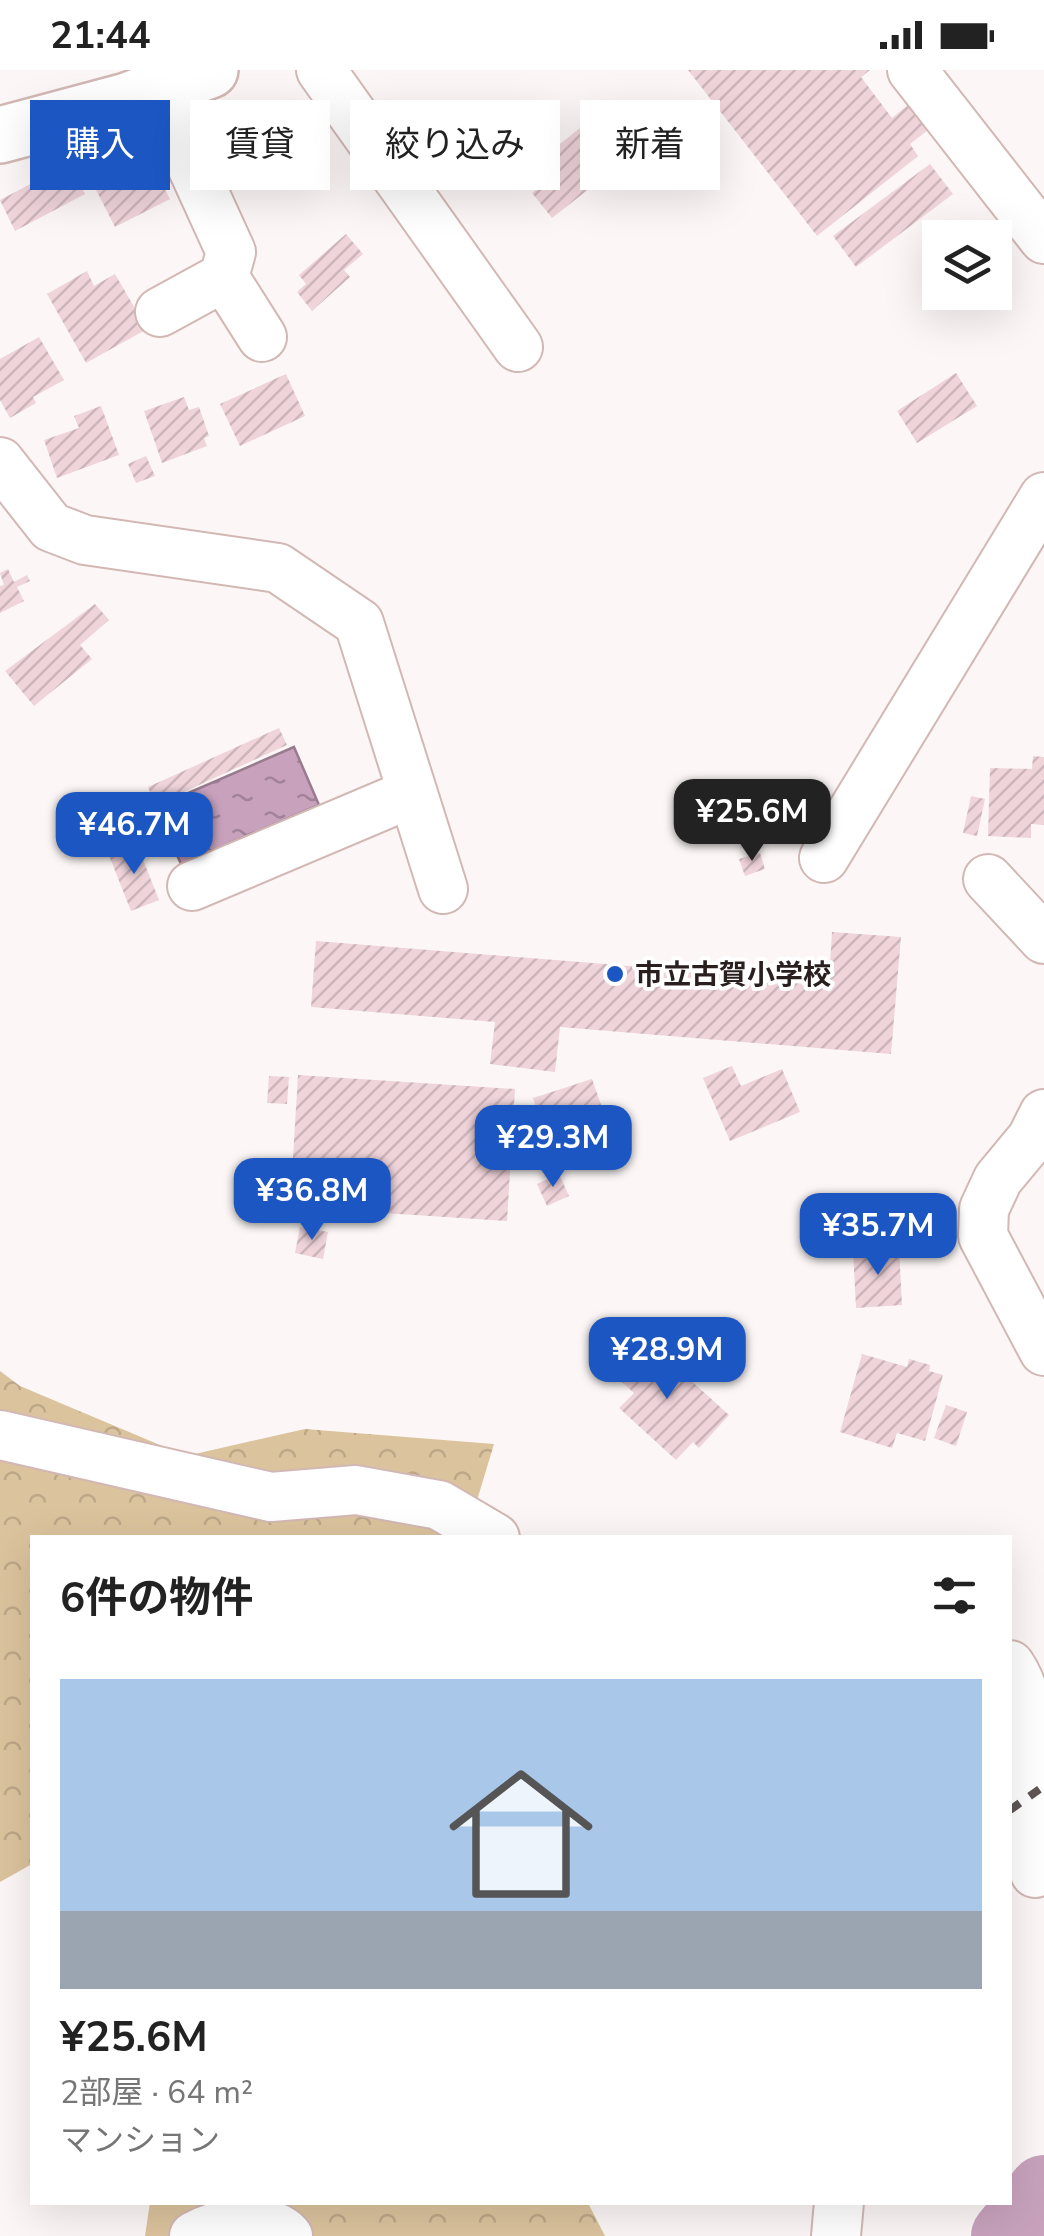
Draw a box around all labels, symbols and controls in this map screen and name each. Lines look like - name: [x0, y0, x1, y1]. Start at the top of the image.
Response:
- text: 21:44: [50, 10, 151, 61]
- chip: 購入: [30, 100, 170, 190]
- chip: 賃貸: [190, 100, 330, 190]
- chip: 絞り込み: [350, 100, 560, 190]
- chip: 新着: [580, 100, 720, 190]
- map controls: [922, 220, 1012, 310]
- button: layers: [922, 220, 1012, 310]
- pin: ¥25.6M: [671, 779, 833, 864]
- text: ¥25.6M: [696, 790, 808, 833]
- pin: ¥46.7M: [53, 792, 215, 877]
- text: ¥46.7M: [78, 803, 190, 846]
- place label: 市立古賀小学校: [635, 956, 831, 994]
- marker: 市立古賀小学校: [604, 963, 626, 985]
- pin: ¥29.3M: [472, 1105, 634, 1190]
- text: ¥29.3M: [497, 1116, 609, 1159]
- pin: ¥36.8M: [231, 1158, 393, 1243]
- text: ¥36.8M: [256, 1169, 368, 1212]
- pin: ¥35.7M: [797, 1193, 959, 1278]
- text: ¥35.7M: [822, 1204, 934, 1247]
- pin: ¥28.9M: [586, 1317, 748, 1402]
- text: ¥28.9M: [611, 1328, 723, 1371]
- icon: filters: [927, 1568, 982, 1623]
- text: 6件の物件: [60, 1570, 253, 1627]
- icon: home: [431, 1744, 611, 1924]
- text: ¥25.6M: [60, 2009, 208, 2066]
- text: 2部屋 · 64 m²: [60, 2071, 253, 2114]
- text: マンション: [60, 2119, 220, 2162]

